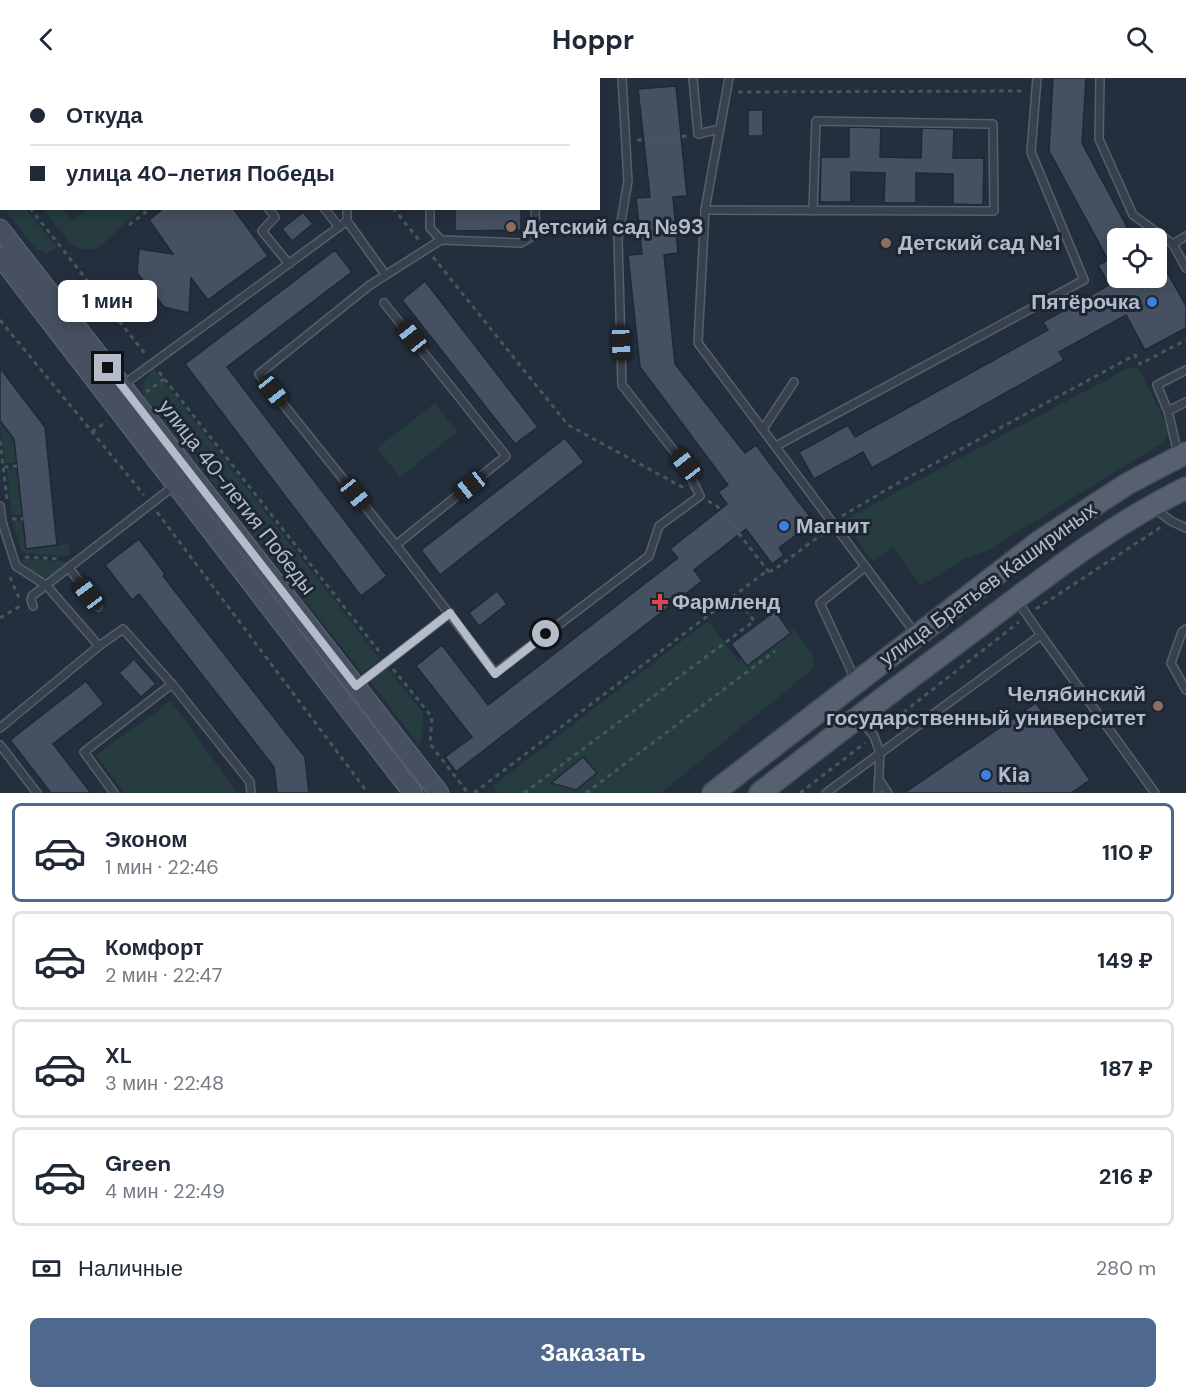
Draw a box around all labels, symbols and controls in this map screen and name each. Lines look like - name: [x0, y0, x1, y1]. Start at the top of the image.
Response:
- text: Hoppr: [552, 22, 634, 57]
- icon: back: [30, 23, 63, 56]
- icon: search: [1123, 23, 1156, 56]
- text: Откуда: [66, 101, 143, 130]
- text: улица 40-летия Победы: [66, 159, 335, 188]
- place label: Детский сад №93: [523, 213, 704, 241]
- marker: Детский сад №93: [504, 220, 518, 234]
- map controls: [1107, 228, 1167, 288]
- button: locate: [1107, 228, 1167, 288]
- place label: Детский сад №1: [898, 229, 1061, 257]
- marker: Детский сад №1: [879, 236, 893, 250]
- callout: 1 мин: [58, 281, 158, 323]
- text: 1 мин: [82, 288, 133, 314]
- place label: Пятёрочка: [1031, 288, 1140, 316]
- marker: Пятёрочка: [1145, 295, 1159, 309]
- car: [394, 317, 430, 357]
- car: [611, 325, 631, 361]
- route end: [94, 354, 121, 381]
- car: [255, 371, 291, 411]
- street label: улица 40-летия Победы: [152, 394, 322, 600]
- car: [668, 445, 704, 485]
- car: [450, 468, 490, 504]
- car: [337, 474, 373, 514]
- street label: улица Братьев Кашириных: [874, 495, 1103, 672]
- place label: Магнит: [796, 512, 870, 540]
- marker: Магнит: [777, 519, 791, 533]
- car: [70, 574, 106, 614]
- place label: Фармленд: [672, 588, 780, 616]
- marker: Фармленд: [653, 595, 667, 609]
- route start: [532, 620, 559, 647]
- place label: Челябинский государственный университет: [826, 680, 1146, 732]
- marker: Челябинский государственный университет: [1151, 699, 1165, 713]
- place label: Kia: [998, 761, 1030, 789]
- marker: Kia: [979, 768, 993, 782]
- text: Эконом: [105, 825, 188, 854]
- icon: car: [33, 826, 87, 880]
- text: 110 ₽: [1102, 838, 1153, 867]
- text: 1 мин · 22:46: [105, 854, 219, 880]
- text: Комфорт: [105, 933, 204, 962]
- icon: car: [33, 934, 87, 988]
- text: 149 ₽: [1097, 946, 1153, 975]
- text: 2 мин · 22:47: [105, 962, 222, 988]
- text: XL: [105, 1041, 132, 1070]
- icon: car: [33, 1042, 87, 1096]
- text: 187 ₽: [1100, 1054, 1153, 1083]
- text: 3 мин · 22:48: [105, 1070, 224, 1096]
- text: Green: [105, 1149, 171, 1178]
- icon: car: [33, 1150, 87, 1204]
- text: 216 ₽: [1099, 1162, 1153, 1191]
- text: 4 мин · 22:49: [105, 1178, 225, 1204]
- icon: cash: [30, 1252, 63, 1285]
- text: Наличные: [78, 1254, 183, 1283]
- text: 280 m: [1096, 1255, 1156, 1281]
- button: Заказать: [30, 1318, 1156, 1387]

